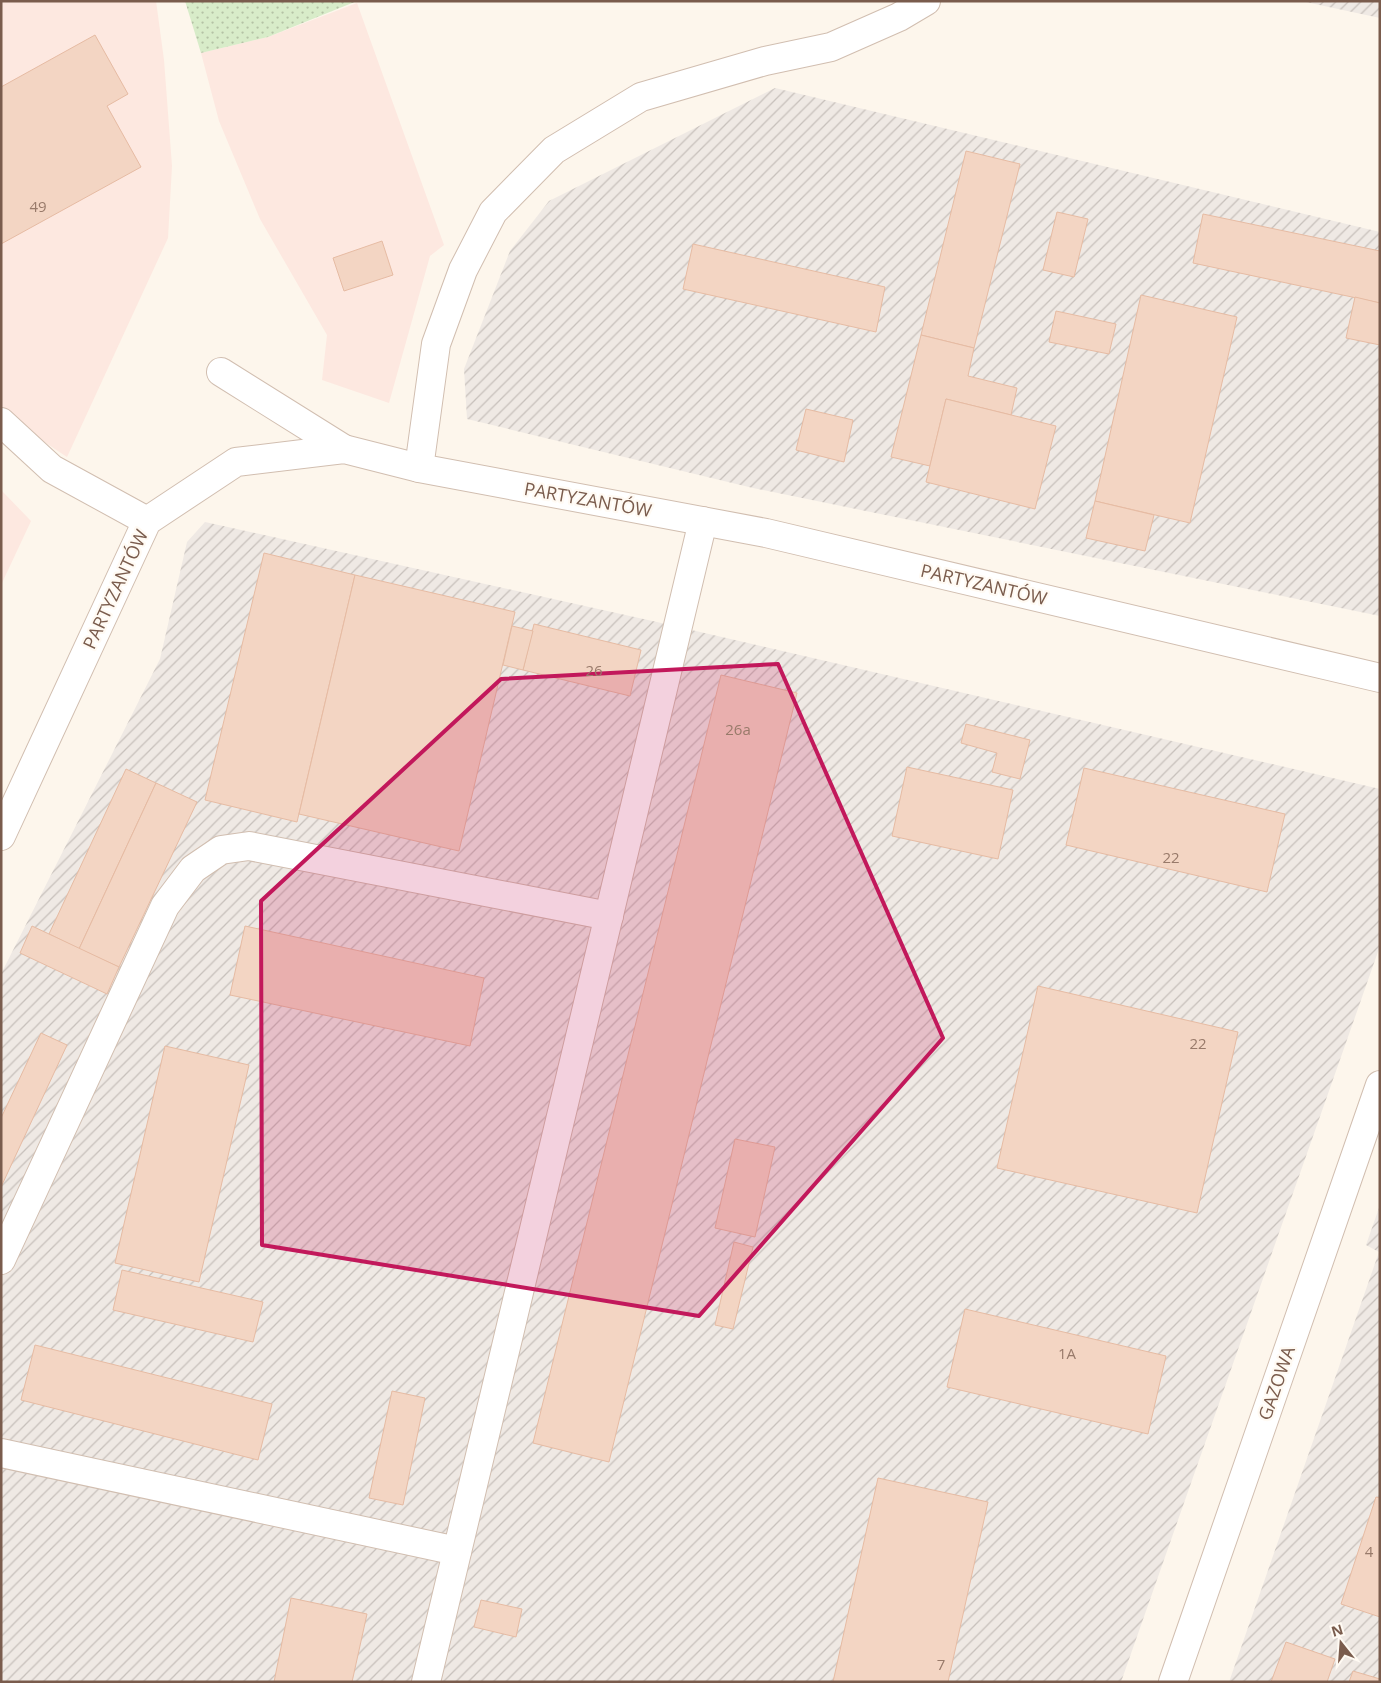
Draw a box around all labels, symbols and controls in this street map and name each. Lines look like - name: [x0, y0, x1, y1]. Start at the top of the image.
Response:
- house number: 49: [29, 196, 47, 216]
- street label: PARTYZANTÓW: [522, 476, 654, 522]
- street label: PARTYZANTÓW: [77, 525, 153, 653]
- street label: PARTYZANTÓW: [918, 558, 1050, 610]
- house number: 26: [585, 660, 603, 680]
- house number: 26a: [725, 719, 751, 739]
- house number: 22: [1162, 847, 1180, 867]
- house number: 22: [1189, 1033, 1207, 1053]
- street label: GAZOWA: [1252, 1342, 1300, 1423]
- house number: 1A: [1058, 1343, 1077, 1363]
- house number: 4: [1365, 1541, 1374, 1561]
- north arrow: [1316, 1618, 1366, 1668]
- text: N: [1329, 1619, 1345, 1641]
- house number: 7: [937, 1654, 945, 1674]

